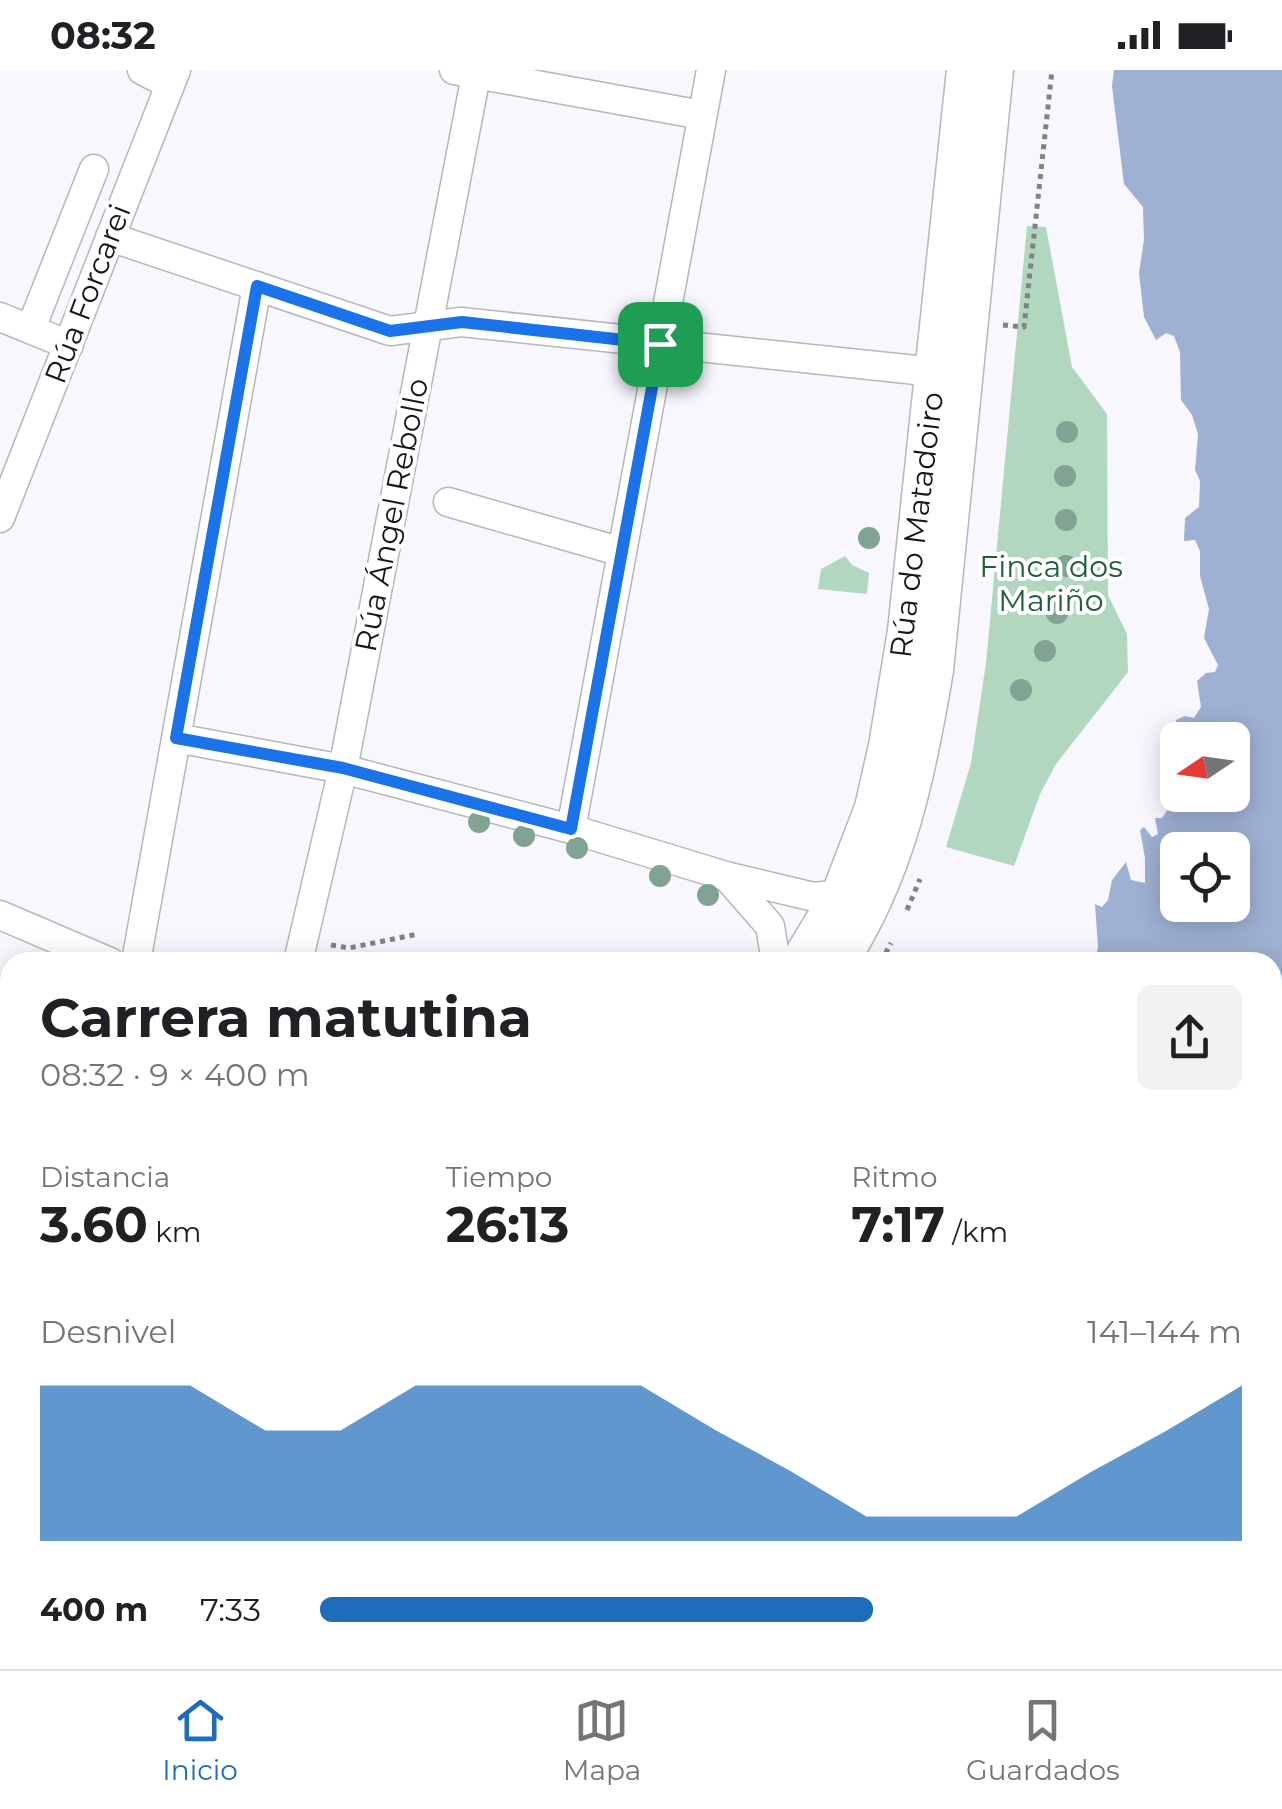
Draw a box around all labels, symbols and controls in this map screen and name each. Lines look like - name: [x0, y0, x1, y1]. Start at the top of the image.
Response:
- text: 08:32: [50, 12, 156, 59]
- street label: Rúa Forcarei: [36, 199, 139, 389]
- pin: [618, 302, 703, 387]
- icon: arrive: [633, 317, 688, 372]
- street label: Rúa Ángel Rebollo: [347, 375, 436, 655]
- street label: Rúa do Matadoiro: [882, 390, 951, 660]
- park label: Finca dos Mariño: [979, 548, 1123, 619]
- north arrow: [1160, 722, 1250, 812]
- map controls: [1160, 722, 1250, 922]
- button: locate: [1160, 832, 1250, 922]
- text: Carrera matutina: [40, 984, 532, 1051]
- button: share: [1137, 985, 1242, 1090]
- text: 08:32 · 9 × 400 m: [40, 1055, 310, 1094]
- text: Distancia: [40, 1160, 170, 1194]
- text: Tiempo: [446, 1160, 552, 1194]
- text: Ritmo: [851, 1160, 938, 1194]
- text: 3.60: [40, 1194, 148, 1255]
- text: 26:13: [446, 1194, 569, 1255]
- text: 7:17: [851, 1194, 945, 1255]
- text: km: [148, 1215, 201, 1249]
- text: /km: [945, 1215, 1008, 1249]
- text: Desnivel: [40, 1312, 176, 1351]
- text: 141–144 m: [1087, 1312, 1242, 1351]
- text: 400 m: [40, 1590, 148, 1629]
- text: 7:33: [200, 1590, 261, 1629]
- tab: Inicio: [162, 1693, 238, 1787]
- tab: Mapa: [563, 1693, 641, 1787]
- tab: Guardados: [966, 1693, 1120, 1787]

